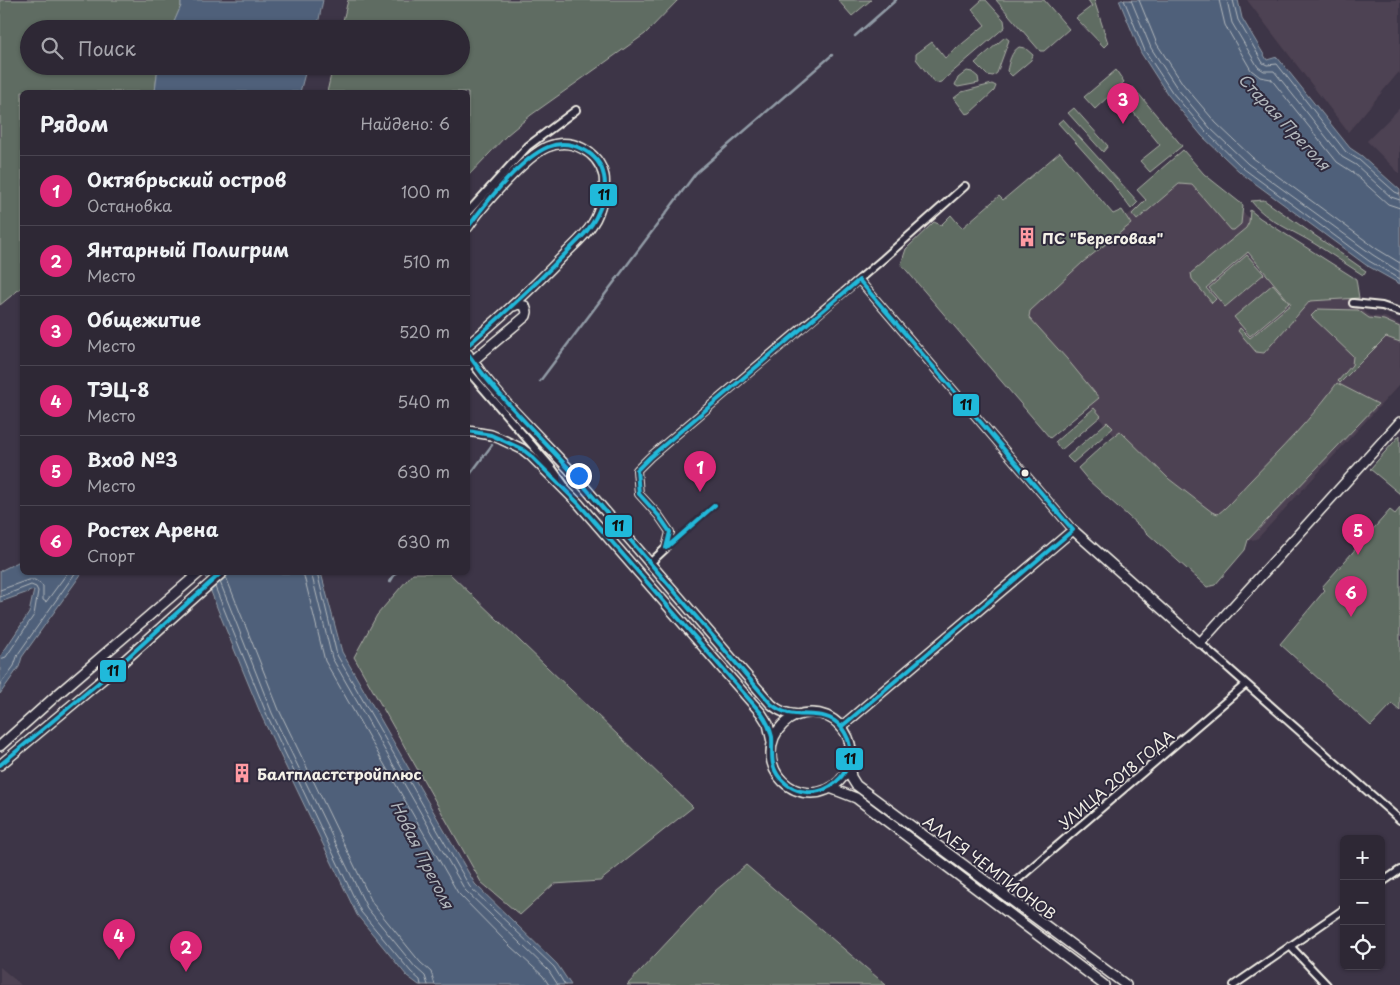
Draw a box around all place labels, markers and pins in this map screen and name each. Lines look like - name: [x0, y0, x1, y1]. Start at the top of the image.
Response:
- pin: 3: [1107, 83, 1139, 124]
- building icon: ПС "Береговая": [1016, 226, 1038, 248]
- place label: ПС "Береговая": [1042, 226, 1163, 249]
- pin: 1: [684, 451, 716, 492]
- unlabelled marker: [1020, 468, 1030, 478]
- pin: 5: [1342, 514, 1374, 555]
- pin: 6: [1335, 576, 1367, 617]
- building icon: Балтпластстройплюс: [231, 762, 253, 784]
- place label: Балтпластстройплюс: [257, 762, 421, 785]
- pin: 4: [103, 919, 135, 960]
- pin: 2: [170, 931, 202, 972]

